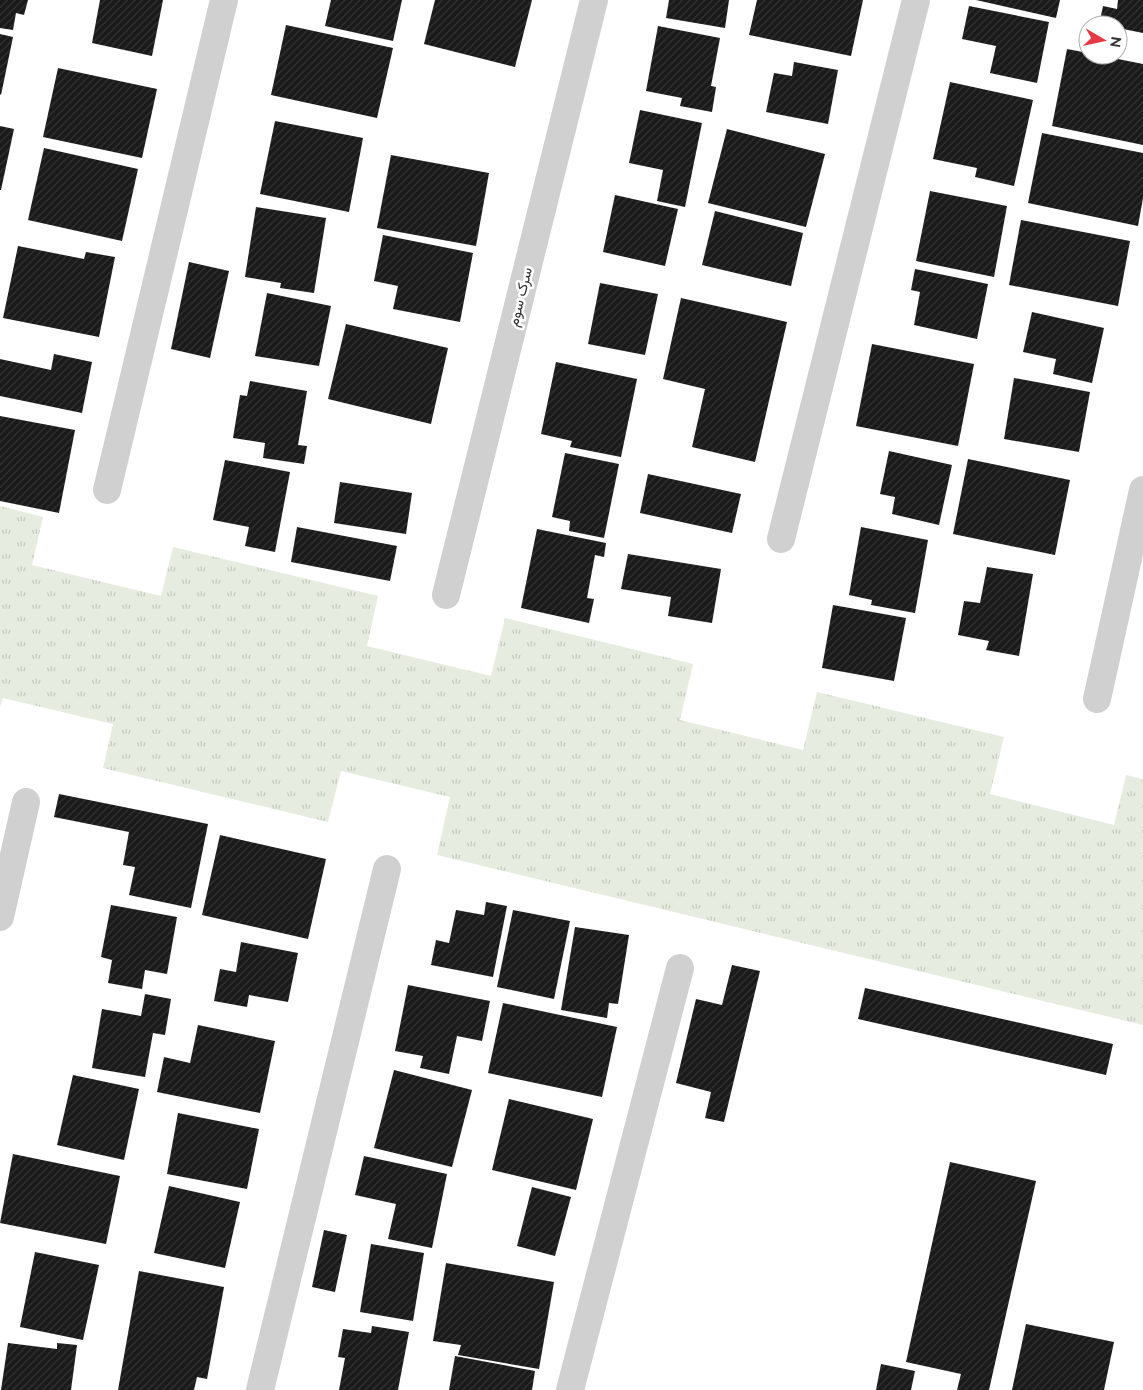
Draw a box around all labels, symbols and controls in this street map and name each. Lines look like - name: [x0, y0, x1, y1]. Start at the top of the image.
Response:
- north arrow: [1078, 15, 1128, 65]
- text: N: [1107, 36, 1125, 49]
- street label: سرک سوم: [504, 265, 537, 329]

